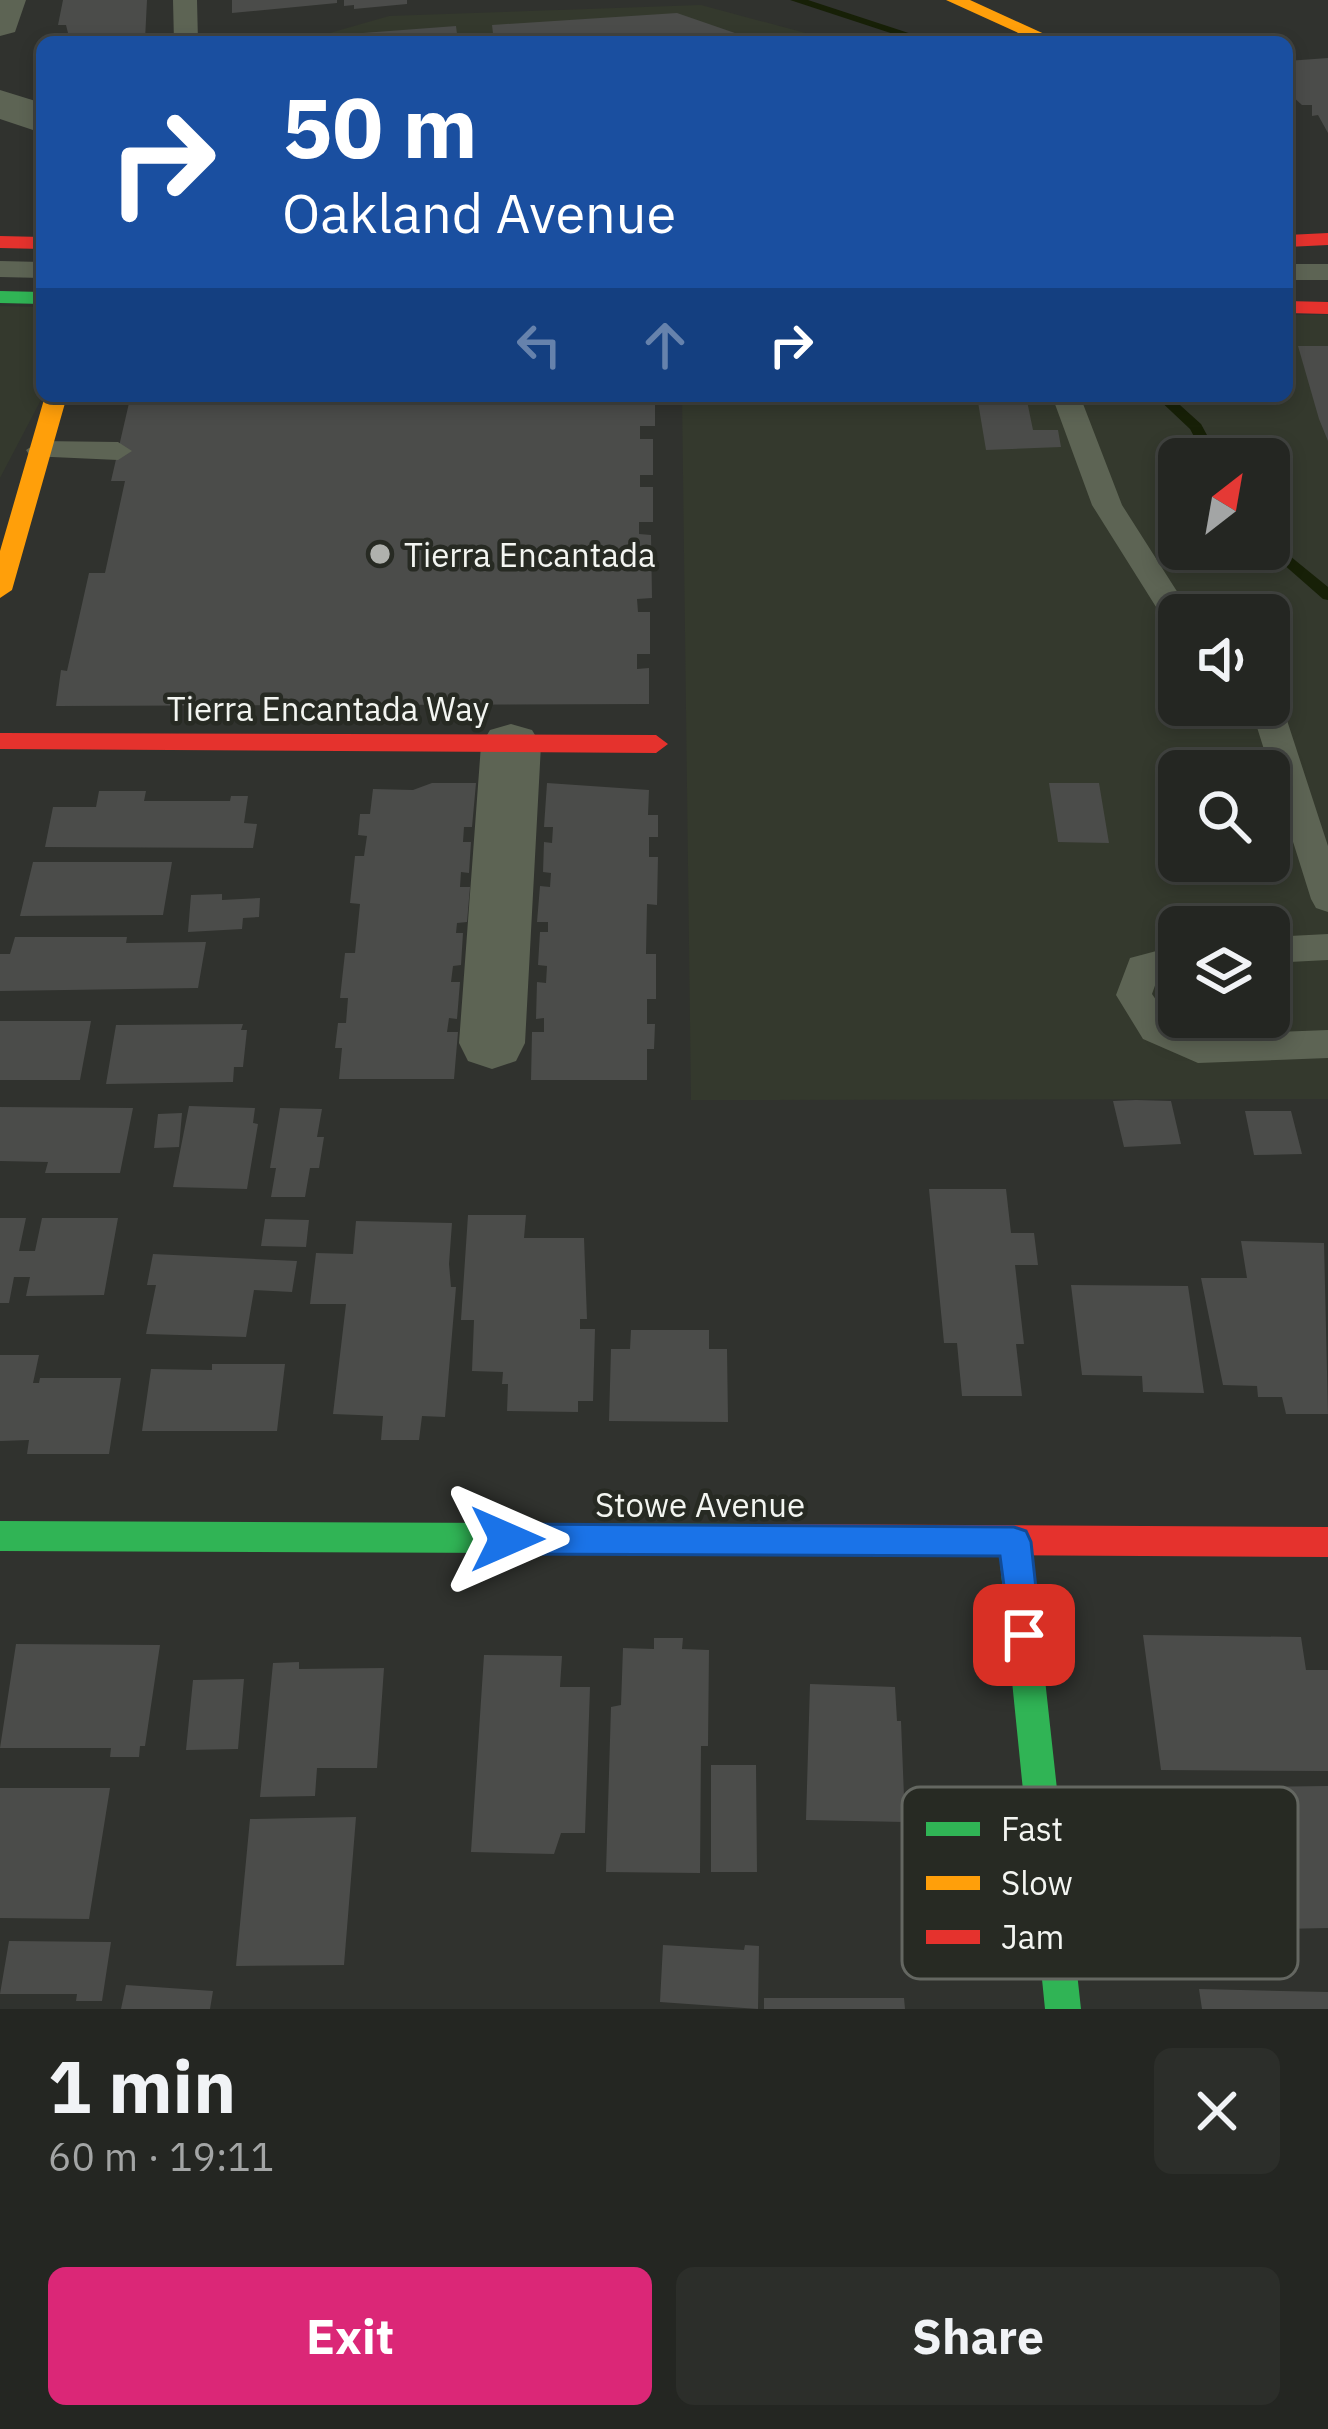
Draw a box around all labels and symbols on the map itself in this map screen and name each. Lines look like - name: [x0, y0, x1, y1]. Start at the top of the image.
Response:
- north arrow: [1158, 438, 1290, 570]
- place label: Tierra Encantada: [404, 533, 656, 576]
- marker: Tierra Encantada: [367, 541, 393, 567]
- street label: Tierra Encantada Way: [167, 687, 489, 730]
- position arrow: [444, 1476, 570, 1602]
- street label: Stowe Avenue: [595, 1483, 805, 1526]
- pin: [973, 1584, 1075, 1686]
- legend: [902, 1787, 1298, 1979]
- text: Fast: [1001, 1807, 1063, 1850]
- text: Slow: [1001, 1861, 1073, 1904]
- text: Jam: [1001, 1915, 1064, 1958]

